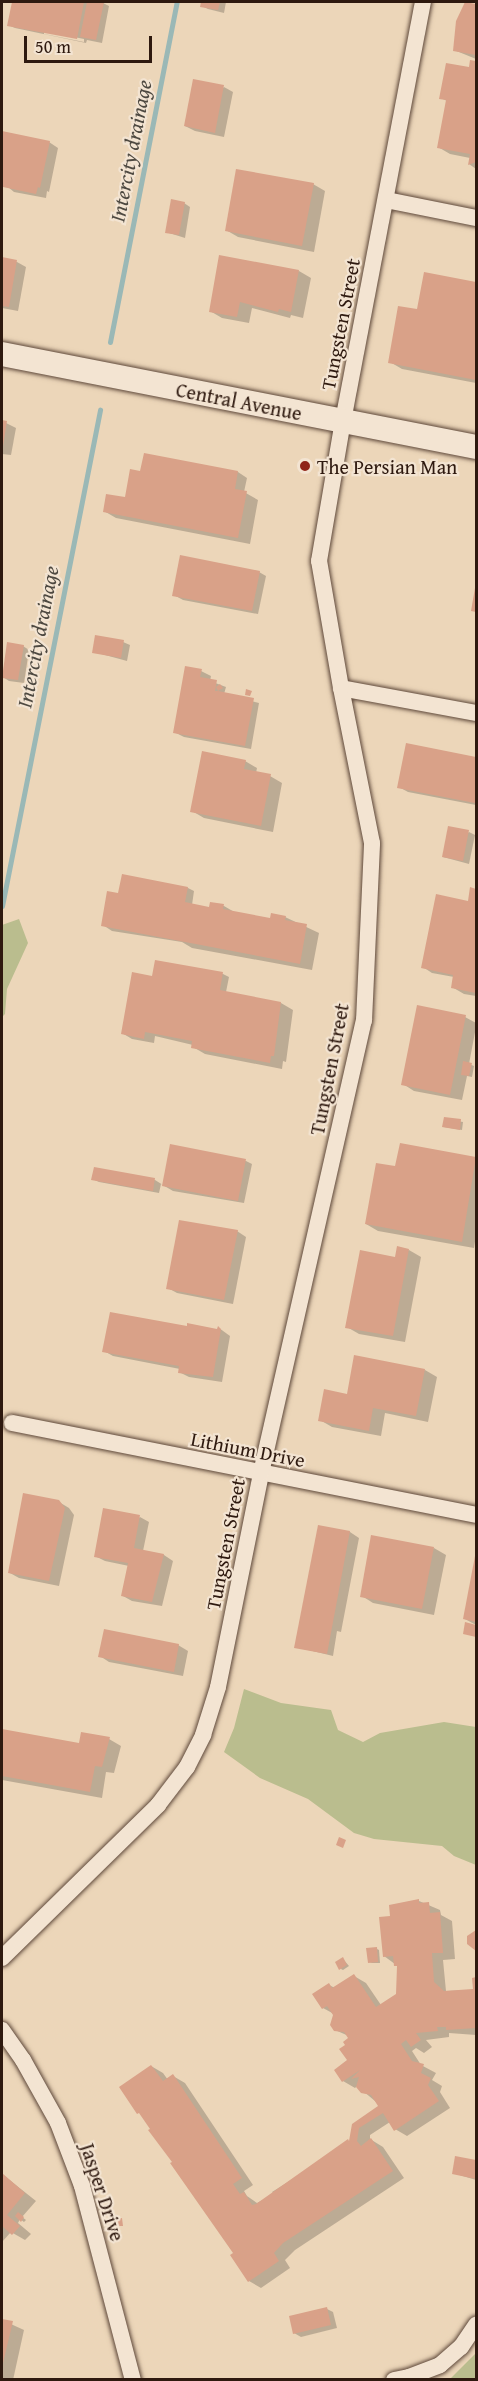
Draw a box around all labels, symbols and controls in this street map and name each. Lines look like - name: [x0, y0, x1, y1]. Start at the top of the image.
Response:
- scale bar: [27, 24, 154, 62]
- text: 50 m: [35, 33, 71, 60]
- water label: Intercity drainage: [105, 78, 157, 224]
- street label: Tungsten Street: [315, 256, 365, 392]
- street label: Central Avenue: [174, 377, 304, 425]
- place label: The Persian Man: [317, 454, 457, 478]
- marker: The Persian Man: [298, 459, 312, 473]
- water label: Intercity drainage: [12, 564, 64, 710]
- street label: Tungsten Street: [304, 1001, 354, 1137]
- street label: Lithium Drive: [189, 1426, 307, 1472]
- street label: Tungsten Street: [200, 1476, 250, 1612]
- street label: Jasper Drive: [76, 2140, 130, 2244]

